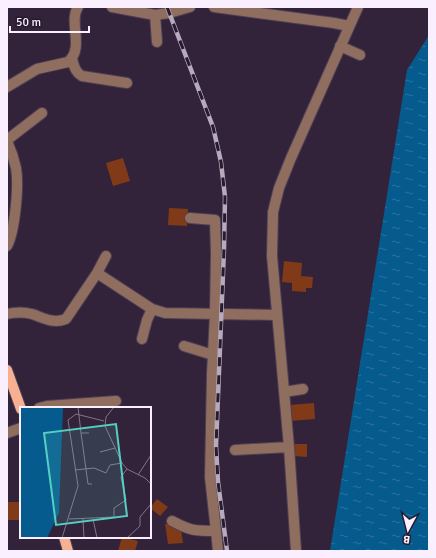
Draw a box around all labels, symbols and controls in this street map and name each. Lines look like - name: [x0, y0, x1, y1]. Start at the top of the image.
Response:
- scale bar: [10, 8, 89, 34]
- text: 50 m: [16, 15, 41, 30]
- inset map: [20, 407, 151, 538]
- north arrow: [388, 510, 428, 550]
- text: B: [402, 533, 411, 546]

